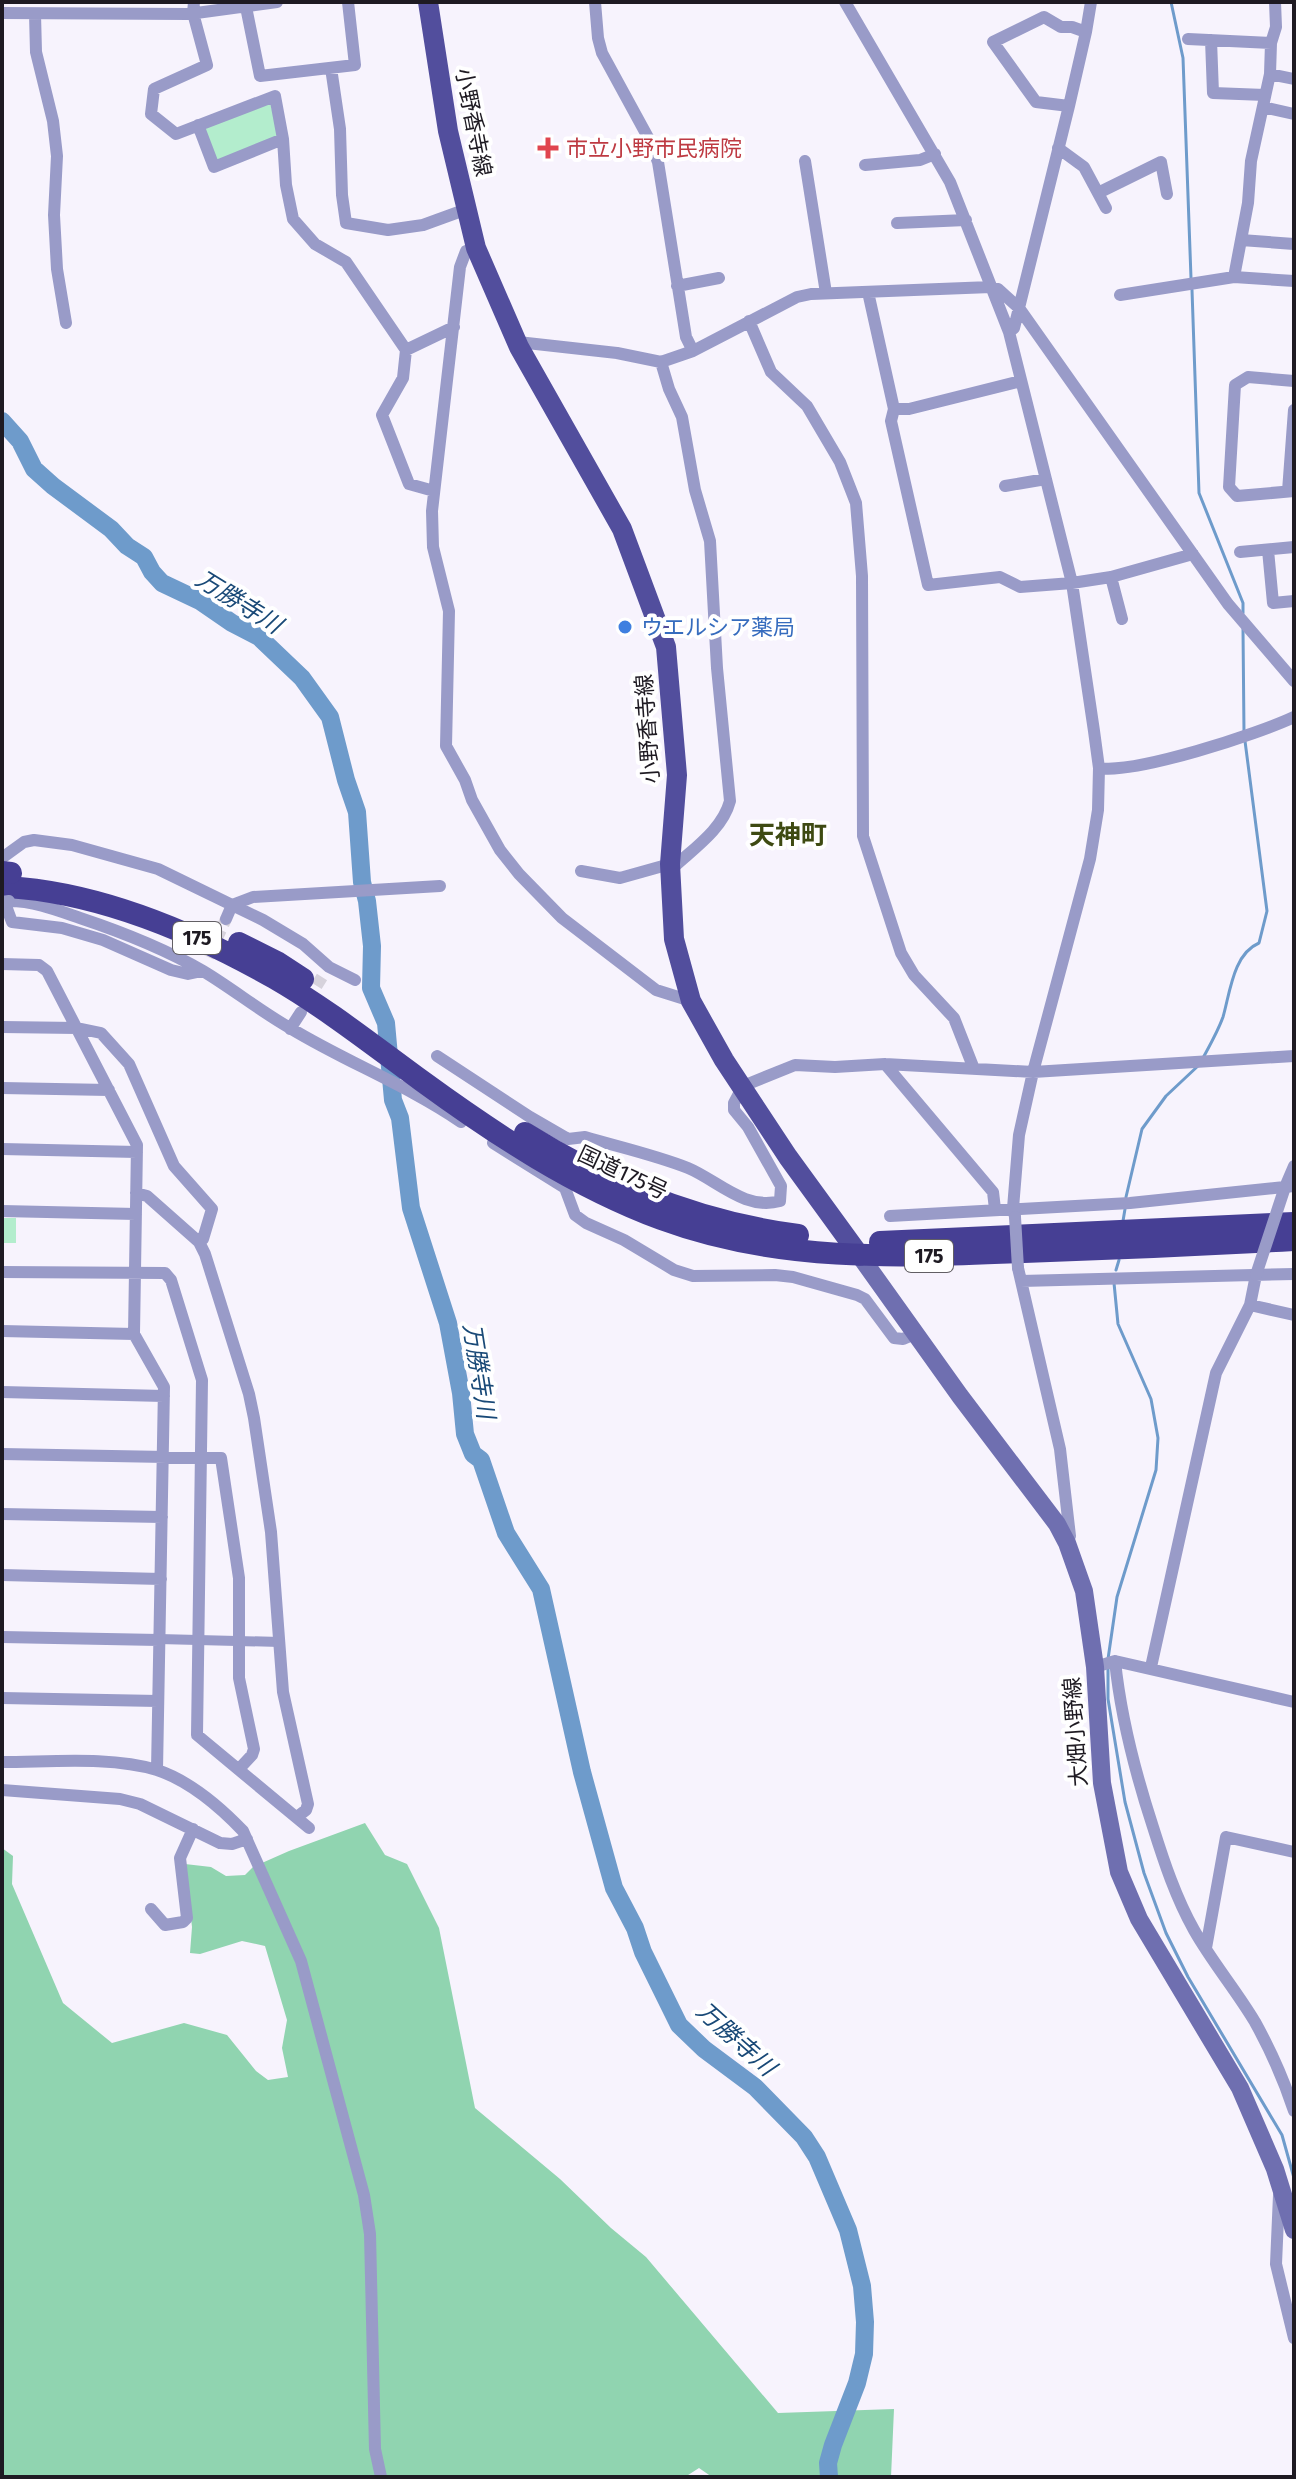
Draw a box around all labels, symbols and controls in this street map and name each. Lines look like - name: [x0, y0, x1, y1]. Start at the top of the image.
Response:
- street label: 小野香寺線: [450, 66, 497, 179]
- place label: 市立小野市民病院: [566, 135, 742, 162]
- marker: 市立小野市民病院: [537, 137, 559, 159]
- water label: 万勝寺川: [191, 565, 290, 641]
- place label: ウエルシア薬局: [641, 614, 795, 641]
- marker: ウエルシア薬局: [616, 618, 634, 636]
- street label: 小野香寺線: [630, 673, 665, 785]
- district label: 天神町: [749, 820, 827, 851]
- road number: 175: [173, 922, 221, 954]
- street label: 国道175号: [574, 1140, 672, 1205]
- road number: 175: [905, 1240, 953, 1272]
- water label: 万勝寺川: [458, 1321, 501, 1424]
- street label: 大畑小野線: [1058, 1676, 1093, 1788]
- water label: 万勝寺川: [691, 1996, 783, 2084]

